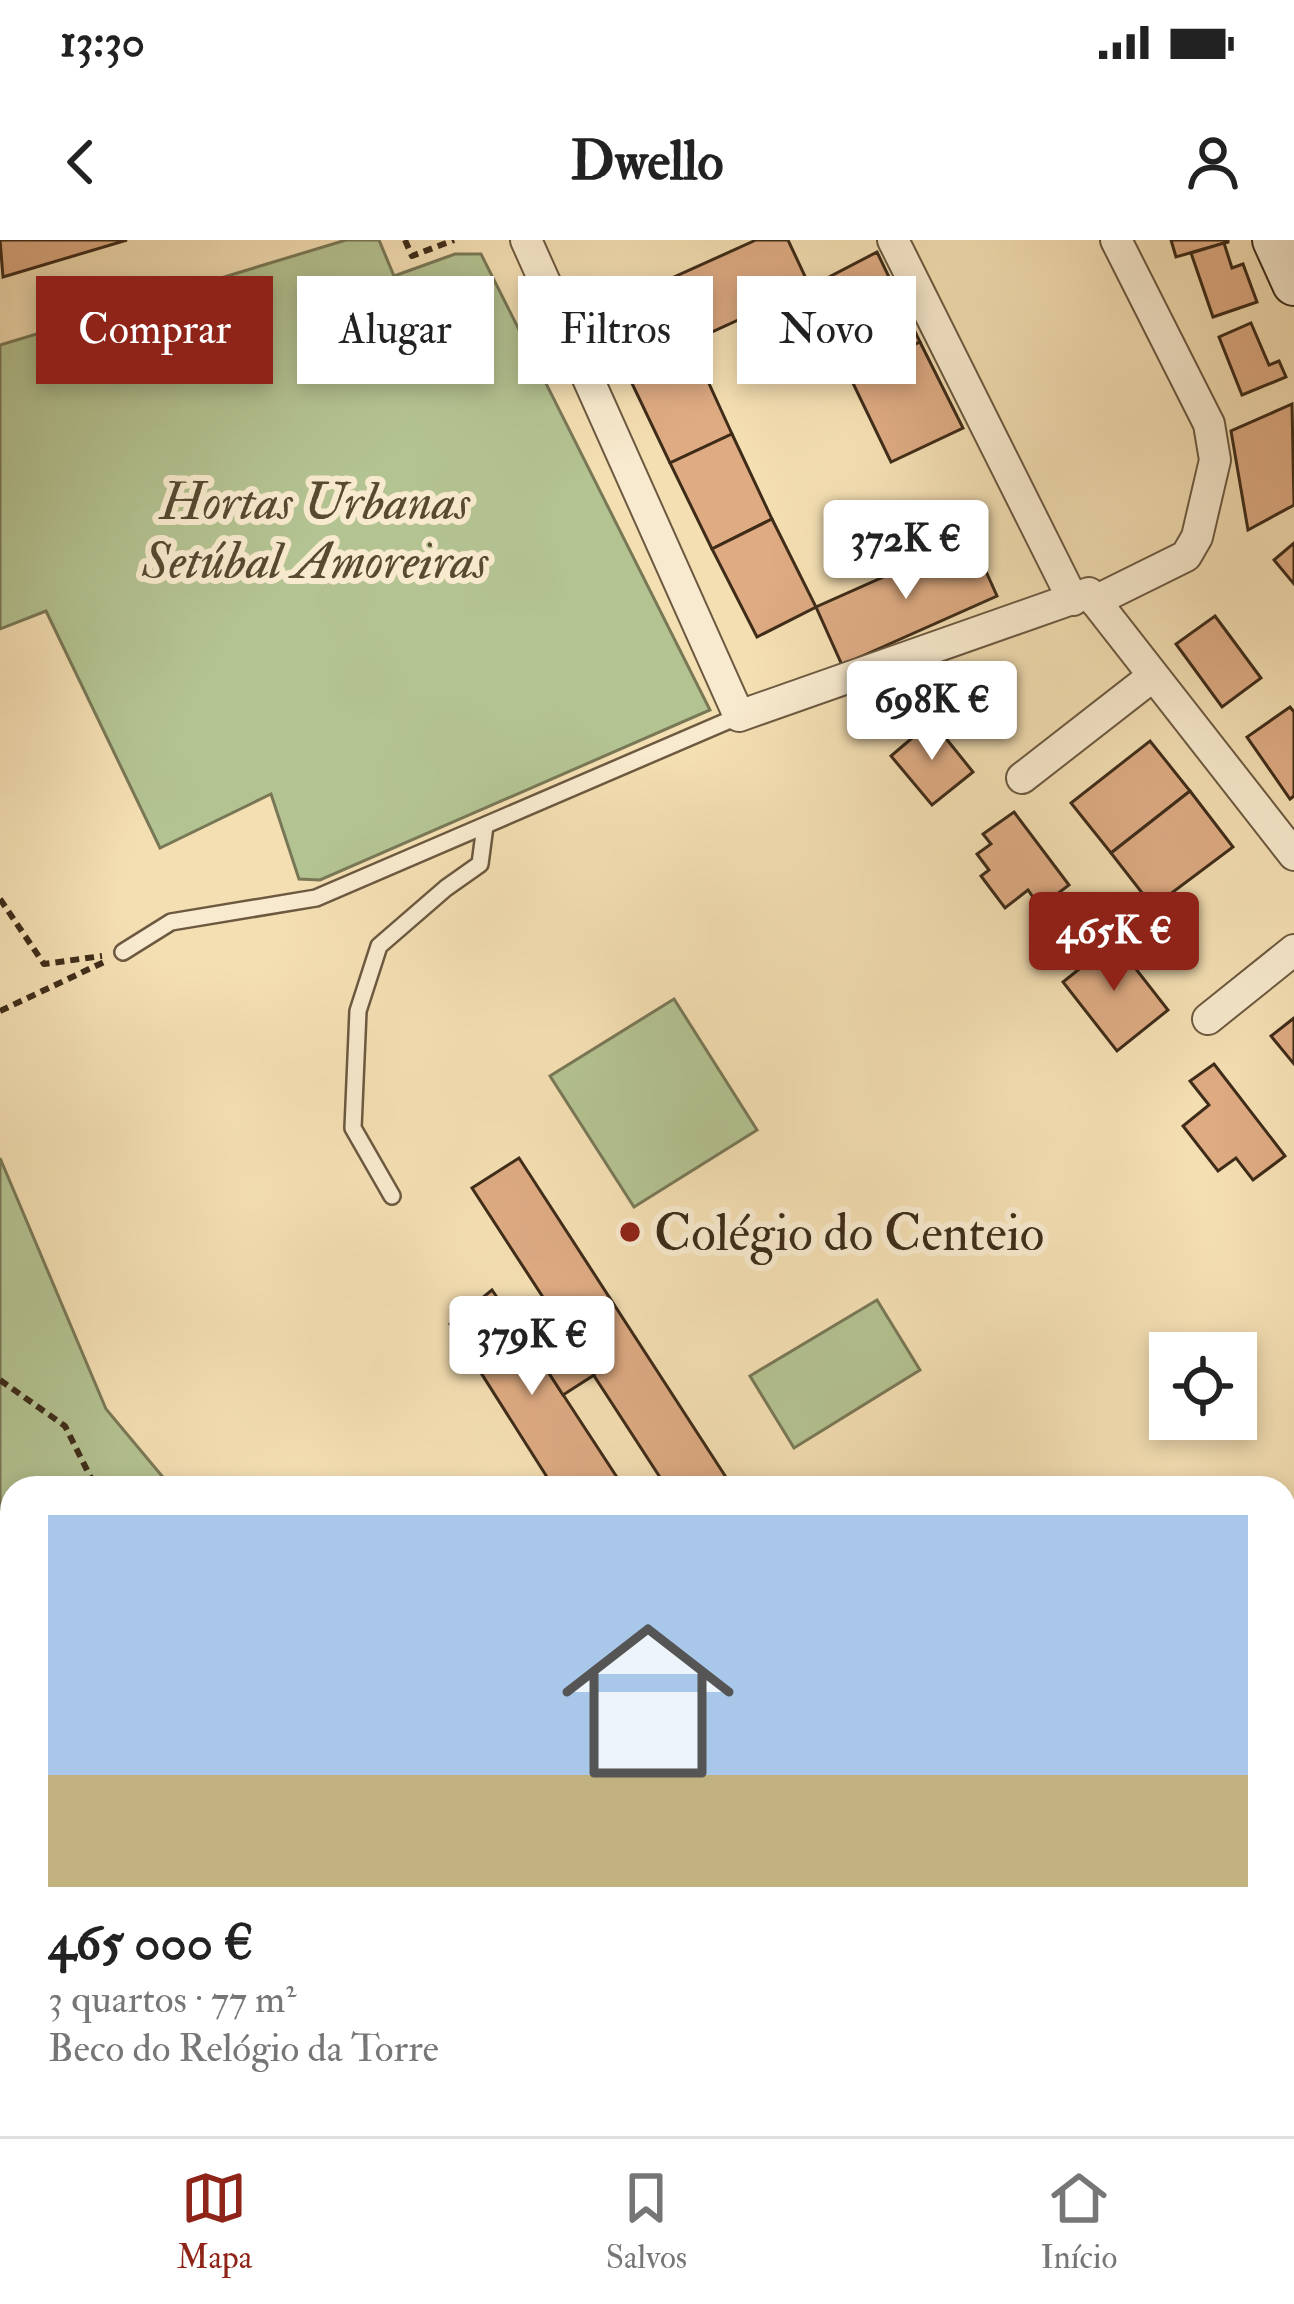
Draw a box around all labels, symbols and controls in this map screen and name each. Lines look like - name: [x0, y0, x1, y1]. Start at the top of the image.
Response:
- text: 13:30: [60, 14, 145, 70]
- text: Dwello: [571, 128, 723, 196]
- icon: back: [48, 129, 114, 195]
- icon: person: [1180, 129, 1246, 195]
- chip: Comprar: [36, 276, 273, 384]
- chip: Alugar: [297, 276, 494, 384]
- chip: Filtros: [518, 276, 713, 384]
- chip: Novo: [737, 276, 916, 384]
- park label: Hortas Urbanas Setúbal Amoreiras: [141, 471, 489, 594]
- pin: 372K €: [808, 500, 1004, 602]
- text: 372K €: [851, 514, 961, 563]
- pin: 698K €: [834, 661, 1030, 763]
- text: 698K €: [874, 675, 990, 724]
- pin: 465K €: [1016, 892, 1212, 994]
- text: 465K €: [1056, 906, 1172, 955]
- place label: Colégio do Centeio: [654, 1202, 1044, 1266]
- marker: Colégio do Centeio: [617, 1219, 643, 1245]
- pin: 379K €: [434, 1296, 630, 1398]
- text: 379K €: [476, 1310, 588, 1359]
- map controls: [1149, 1332, 1257, 1440]
- button: locate: [1149, 1332, 1257, 1440]
- icon: home: [540, 1593, 756, 1809]
- text: 465 000 €: [48, 1911, 253, 1975]
- text: 3 quartos · 77 m²: [48, 1975, 296, 2024]
- text: Beco do Relógio da Torre: [48, 2024, 439, 2073]
- tab: Mapa: [177, 2165, 252, 2278]
- tab: Salvos: [606, 2165, 687, 2278]
- tab: Início: [1041, 2165, 1117, 2278]

